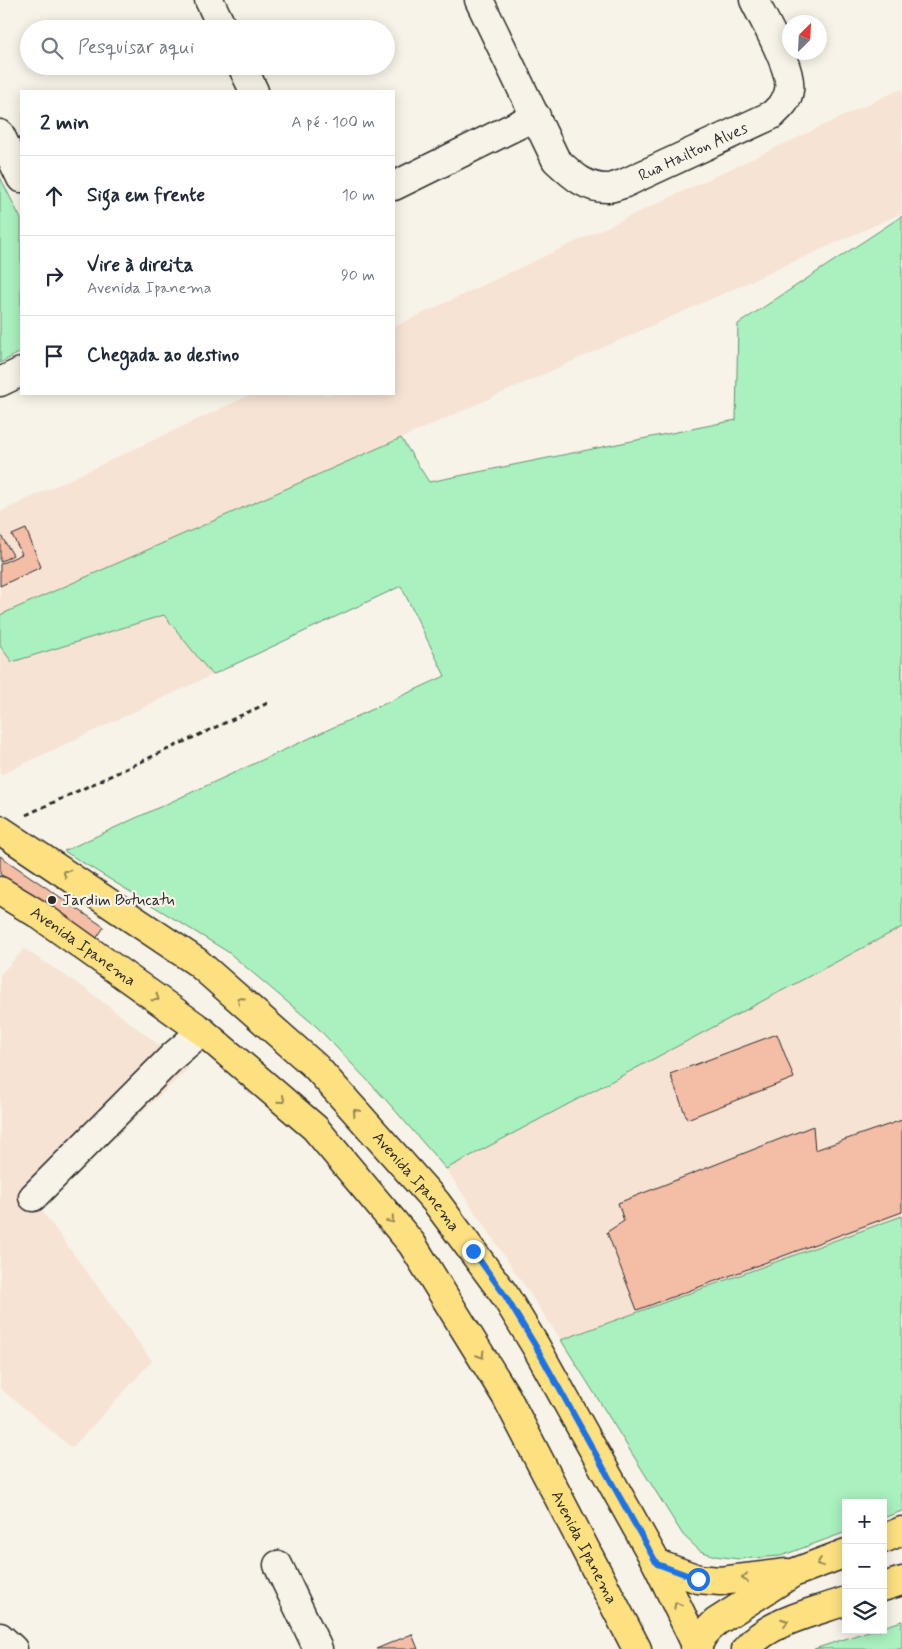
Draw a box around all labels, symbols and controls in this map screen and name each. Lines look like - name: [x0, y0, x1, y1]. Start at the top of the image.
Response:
- north arrow: [782, 15, 827, 60]
- search box: [20, 20, 395, 75]
- icon: search: [38, 34, 66, 62]
- text: Pesquisar aqui: [78, 35, 194, 60]
- text: 2 min: [40, 109, 89, 137]
- text: A pé · 100 m: [291, 112, 375, 133]
- street label: Rua Hailton Alves: [635, 117, 751, 186]
- icon: ahead: [40, 182, 68, 210]
- text: Siga em frente: [87, 183, 205, 208]
- text: 10 m: [342, 185, 375, 206]
- text: Vire à direita: [87, 253, 193, 278]
- icon: right: [40, 262, 68, 290]
- text: 90 m: [341, 265, 375, 286]
- text: Avenida Ipanema: [87, 278, 212, 299]
- icon: arrive: [40, 342, 68, 370]
- text: Chegada ao destino: [87, 343, 239, 368]
- one-way arrow: [62, 870, 72, 879]
- place label: Jardim Botucatu: [62, 890, 175, 911]
- marker: Jardim Botucatu: [46, 894, 58, 906]
- street label: Avenida Ipanema: [27, 902, 140, 991]
- one-way arrow: [150, 992, 159, 1001]
- one-way arrow: [236, 996, 245, 1005]
- one-way arrow: [276, 1094, 285, 1103]
- one-way arrow: [353, 1109, 362, 1118]
- street label: Avenida Ipanema: [368, 1127, 465, 1236]
- one-way arrow: [386, 1214, 395, 1223]
- route end: [462, 1240, 485, 1263]
- one-way arrow: [474, 1350, 484, 1359]
- street label: Avenida Ipanema: [546, 1487, 622, 1608]
- map controls: [842, 1499, 887, 1634]
- button: +: [842, 1499, 887, 1544]
- button: −: [842, 1544, 887, 1589]
- one-way arrow: [816, 1557, 824, 1567]
- route start: [687, 1568, 710, 1591]
- one-way arrow: [741, 1572, 749, 1583]
- button: layers: [842, 1589, 887, 1634]
- one-way arrow: [672, 1601, 683, 1610]
- one-way arrow: [781, 1618, 789, 1628]

